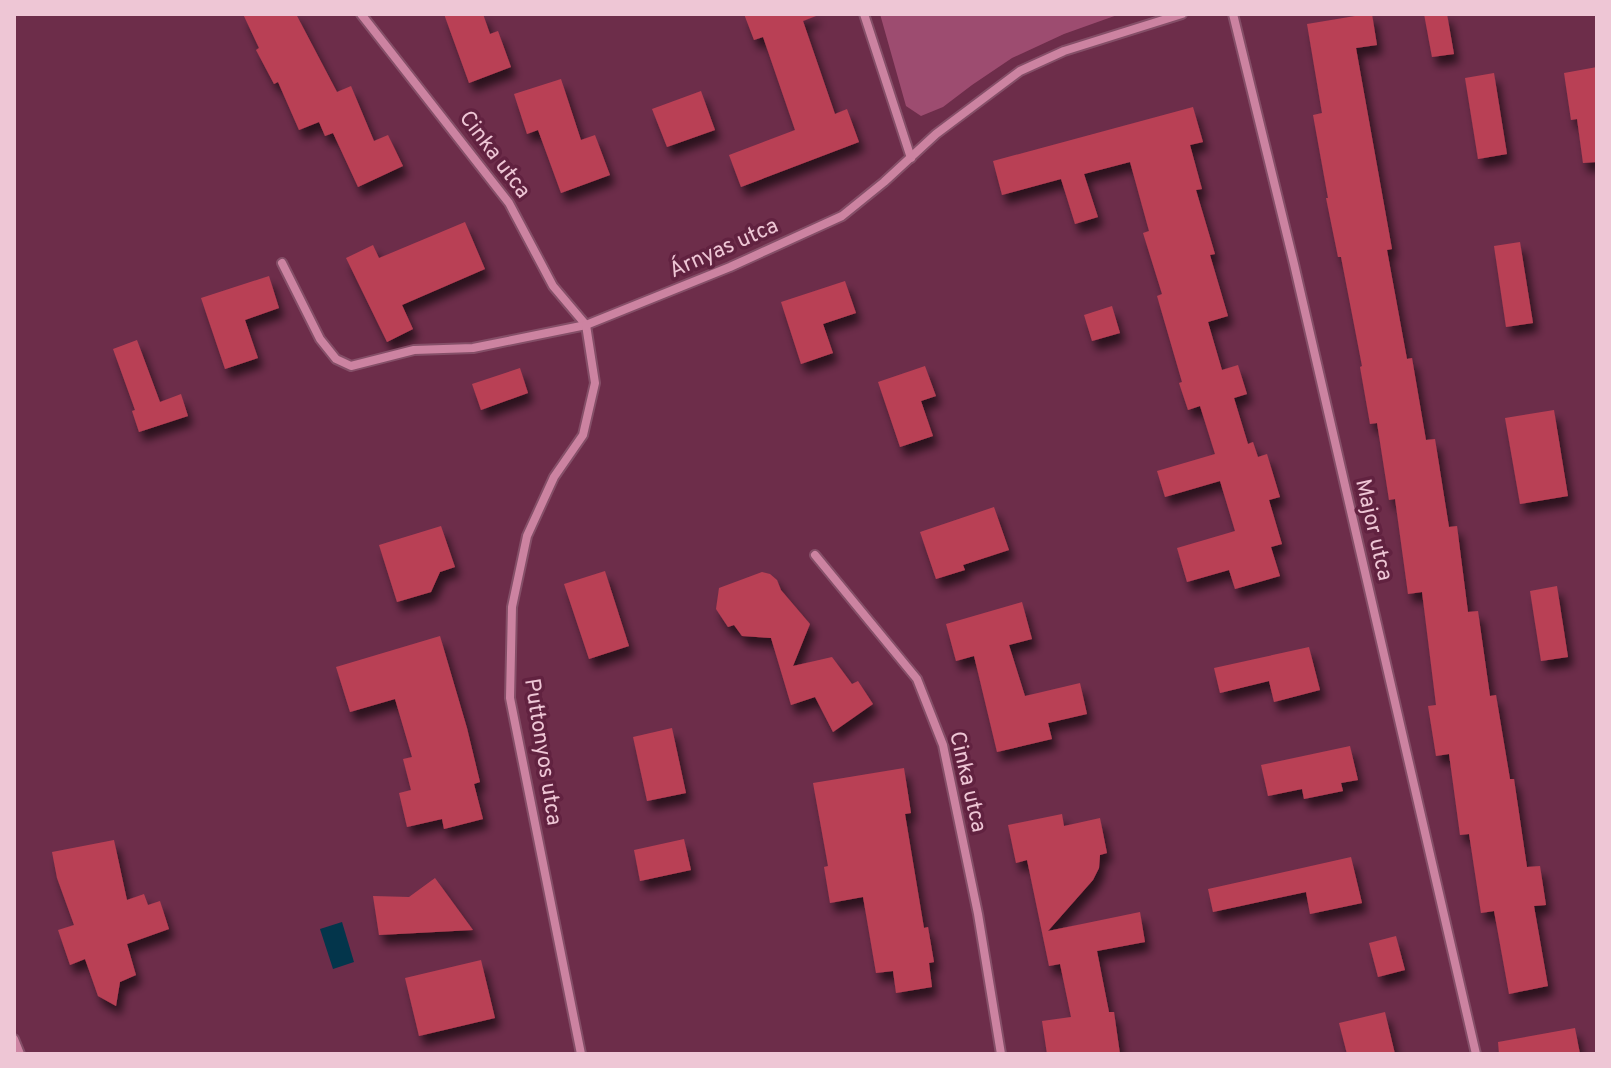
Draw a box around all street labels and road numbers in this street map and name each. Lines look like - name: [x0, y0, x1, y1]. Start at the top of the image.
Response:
- street label: Cinka utca: [452, 106, 536, 204]
- street label: Árnyas utca: [664, 211, 783, 285]
- street label: Major utca: [1348, 477, 1398, 583]
- street label: Puttonyos utca: [517, 677, 567, 827]
- street label: Cinka utca: [942, 729, 992, 835]

